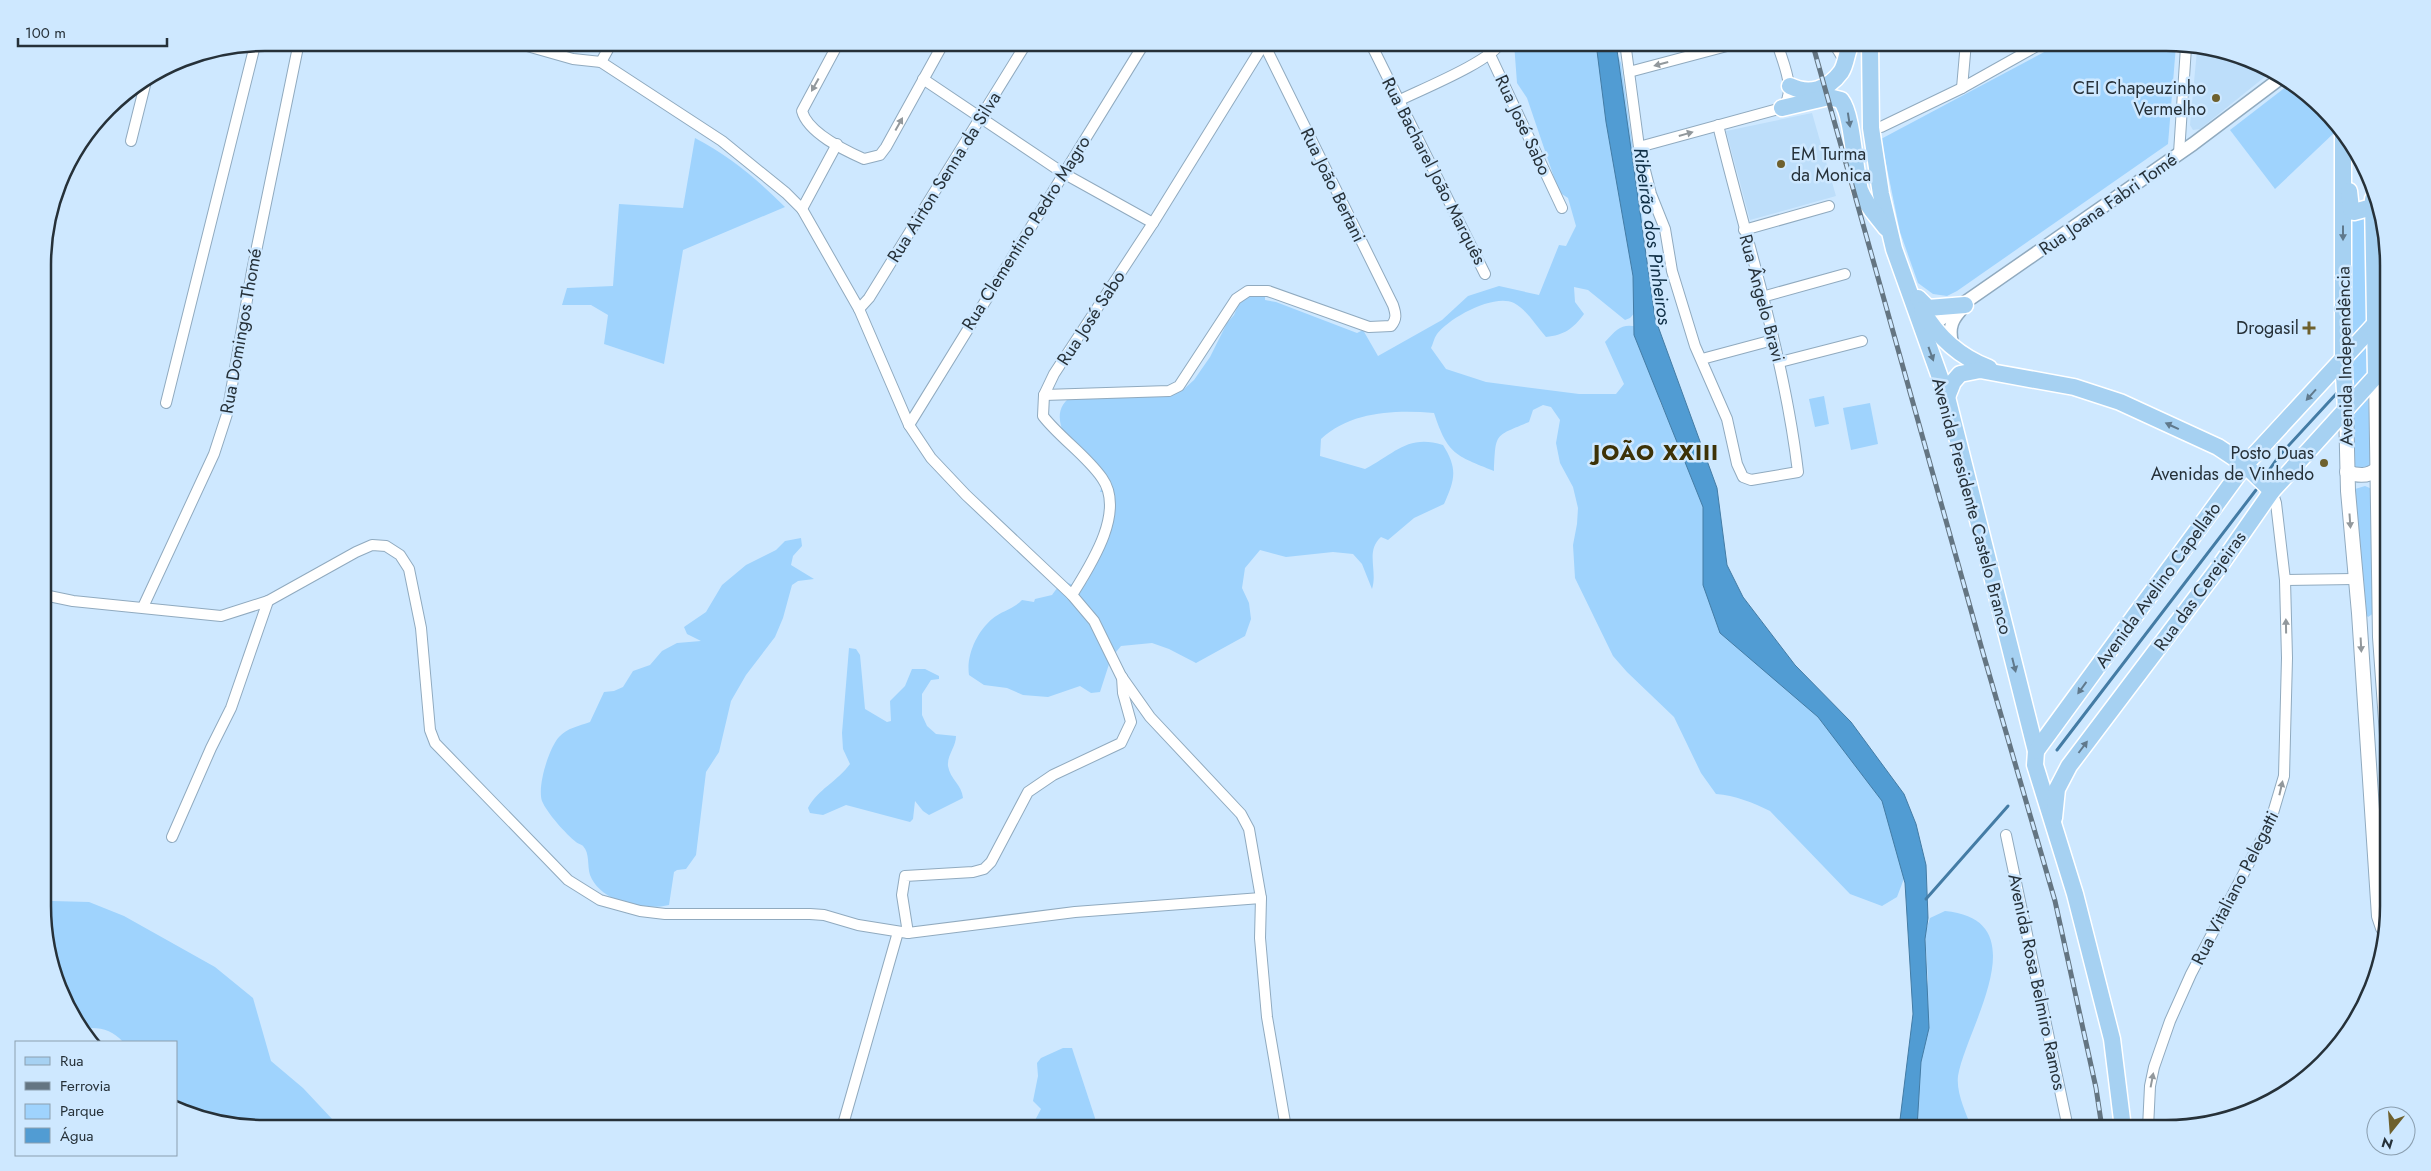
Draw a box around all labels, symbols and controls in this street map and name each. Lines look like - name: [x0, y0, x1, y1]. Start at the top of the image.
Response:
- scale bar: [18, 15, 166, 47]
- text: 100 m: [25, 22, 66, 44]
- one-way arrow: [1654, 60, 1669, 68]
- street label: Rua José Sabo: [1488, 70, 1558, 180]
- street label: Rua Bacharel João Marquês: [1375, 73, 1493, 269]
- place label: CEI Chapeuzinho Vermelho: [2073, 75, 2206, 122]
- one-way arrow: [811, 79, 820, 92]
- street label: Rua Airton Senna da Silva: [881, 87, 1007, 267]
- marker: CEI Chapeuzinho Vermelho: [2210, 92, 2222, 104]
- one-way arrow: [1845, 113, 1853, 129]
- one-way arrow: [894, 117, 903, 130]
- street label: Rua João Bertani: [1294, 123, 1372, 247]
- one-way arrow: [1678, 129, 1693, 137]
- street label: Rua Clementino Pedro Magro: [955, 131, 1097, 335]
- place label: EM Turma da Monica: [1791, 141, 1871, 188]
- water label: Ribeirão dos Pinheiros: [1627, 146, 1678, 327]
- street label: Rua Joana Fabri Tomé: [2034, 147, 2182, 261]
- marker: EM Turma da Monica: [1775, 158, 1787, 170]
- one-way arrow: [2339, 226, 2347, 242]
- street label: Rua Ângelo Bravi: [1732, 231, 1792, 365]
- street label: Rua Domingos Thomé: [214, 246, 268, 416]
- street label: Rua José Sabo: [1051, 265, 1131, 370]
- street label: Avenida Independência: [2330, 266, 2360, 446]
- place label: Drogasil: [2236, 315, 2299, 341]
- marker: Drogasil: [2303, 322, 2315, 334]
- one-way arrow: [1927, 347, 1935, 362]
- street label: Avenida Presidente Castelo Branco: [1925, 375, 2019, 637]
- one-way arrow: [2305, 388, 2316, 401]
- one-way arrow: [2164, 422, 2179, 430]
- district label: JOÃO XXIII: [1589, 436, 1719, 468]
- place label: Posto Duas Avenidas de Vinhedo: [2151, 440, 2314, 487]
- marker: Posto Duas Avenidas de Vinhedo: [2318, 457, 2330, 469]
- street label: Avenida Avelino Capellato: [2089, 497, 2227, 673]
- one-way arrow: [2347, 513, 2355, 529]
- street label: Rua das Cerejeiras: [2148, 526, 2252, 656]
- one-way arrow: [2282, 618, 2290, 634]
- one-way arrow: [2357, 637, 2365, 653]
- one-way arrow: [2010, 658, 2018, 673]
- one-way arrow: [2077, 681, 2088, 694]
- one-way arrow: [2078, 740, 2088, 754]
- one-way arrow: [2277, 781, 2285, 796]
- street label: Rua Vitaliano Pelegatti: [2185, 807, 2285, 969]
- street label: Avenida Rosa Belmiro Ramos: [2001, 871, 2073, 1093]
- legend: [15, 1041, 178, 1156]
- text: Rua: [60, 1050, 84, 1072]
- one-way arrow: [2148, 1071, 2156, 1087]
- text: Ferrovia: [60, 1075, 111, 1097]
- text: Parque: [60, 1100, 104, 1122]
- north arrow: [2366, 1106, 2416, 1156]
- text: Água: [60, 1125, 94, 1147]
- text: N: [2379, 1132, 2395, 1155]

